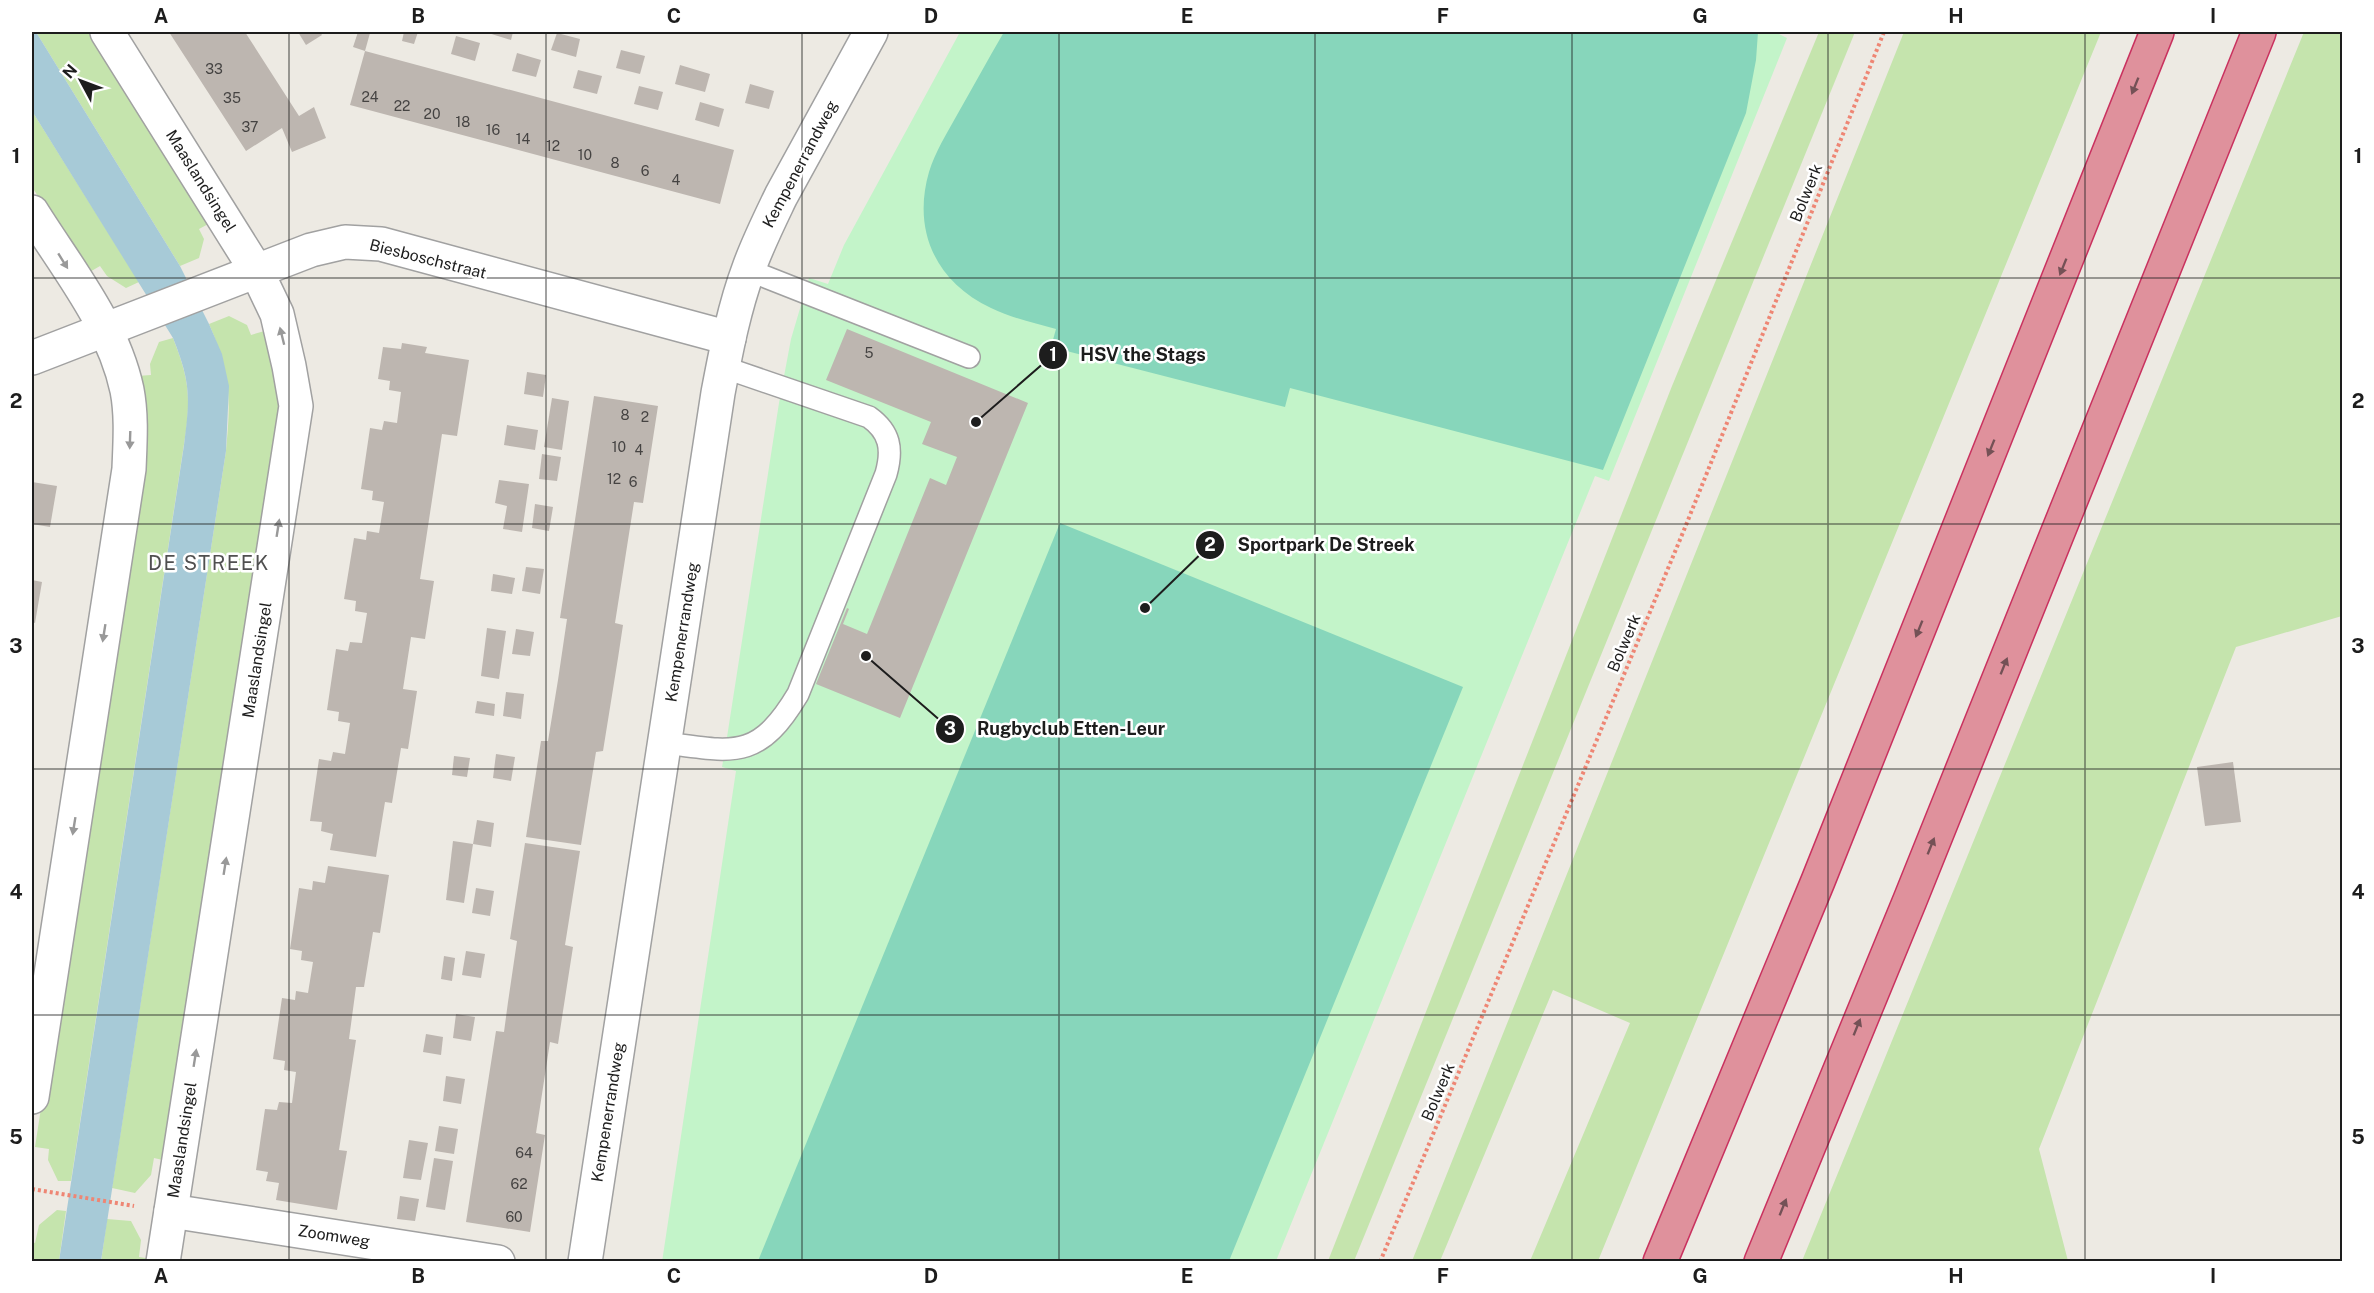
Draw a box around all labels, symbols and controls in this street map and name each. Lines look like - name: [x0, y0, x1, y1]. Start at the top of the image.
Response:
- text: A: [154, 4, 168, 28]
- text: B: [411, 4, 425, 28]
- text: C: [667, 4, 681, 28]
- text: D: [924, 4, 938, 28]
- text: E: [1181, 4, 1193, 28]
- text: F: [1437, 4, 1449, 28]
- text: G: [1692, 4, 1708, 28]
- text: H: [1948, 4, 1964, 28]
- text: I: [2210, 4, 2216, 28]
- north arrow: [51, 51, 111, 111]
- text: N: [59, 61, 81, 82]
- house number: 33: [205, 61, 223, 77]
- one-way arrow: [2130, 77, 2139, 95]
- house number: 24: [361, 89, 379, 105]
- house number: 35: [223, 90, 241, 106]
- street label: Kempenerrandweg: [758, 97, 842, 231]
- house number: 22: [394, 98, 410, 114]
- house number: 20: [424, 106, 440, 122]
- house number: 18: [456, 114, 470, 130]
- house number: 37: [242, 119, 258, 135]
- house number: 16: [486, 122, 500, 138]
- street label: Maaslandsingel: [162, 126, 240, 236]
- house number: 14: [516, 131, 530, 147]
- house number: 12: [546, 138, 560, 154]
- text: 1: [12, 144, 20, 168]
- text: 1: [2354, 144, 2362, 168]
- house number: 10: [578, 147, 592, 163]
- house number: 8: [610, 155, 620, 171]
- street label: Bolwerk: [1786, 161, 1826, 225]
- house number: 6: [641, 163, 650, 179]
- house number: 4: [672, 172, 681, 188]
- street label: Biesboschstraat: [368, 235, 488, 283]
- one-way arrow: [57, 253, 68, 269]
- one-way arrow: [2058, 258, 2067, 276]
- one-way arrow: [277, 326, 286, 345]
- callout: HSV the Stags: [1038, 337, 1218, 373]
- text: 1: [1049, 344, 1057, 365]
- text: HSV the Stags: [1080, 344, 1206, 365]
- house number: 5: [865, 345, 874, 361]
- text: 2: [10, 389, 22, 413]
- text: 2: [2352, 389, 2364, 413]
- house number: 8: [620, 407, 630, 423]
- house number: 2: [641, 409, 649, 425]
- one-way arrow: [125, 430, 135, 449]
- house number: 10: [612, 439, 626, 455]
- one-way arrow: [1986, 439, 1995, 457]
- house number: 4: [635, 442, 644, 458]
- house number: 12: [607, 471, 621, 487]
- house number: 6: [629, 474, 638, 490]
- one-way arrow: [274, 518, 283, 537]
- callout: Sportpark De Streek: [1195, 527, 1426, 563]
- text: 2: [1204, 534, 1216, 555]
- text: Sportpark De Streek: [1237, 534, 1415, 555]
- district label: DE STREEK: [148, 551, 270, 575]
- street label: Kempenerrandweg: [662, 561, 702, 703]
- street label: Maaslandsingel: [238, 600, 276, 719]
- street label: Bolwerk: [1603, 611, 1645, 675]
- one-way arrow: [1913, 621, 1923, 639]
- one-way arrow: [99, 623, 108, 642]
- text: 3: [9, 634, 23, 658]
- text: 3: [2351, 634, 2365, 658]
- one-way arrow: [1999, 656, 2009, 674]
- callout: Rugbyclub Etten-Leur: [935, 711, 1177, 747]
- text: 3: [944, 718, 956, 739]
- text: Rugbyclub Etten-Leur: [977, 718, 1166, 739]
- one-way arrow: [69, 816, 78, 835]
- one-way arrow: [1926, 837, 1936, 855]
- one-way arrow: [221, 856, 230, 875]
- text: 4: [9, 880, 23, 904]
- text: 4: [2351, 880, 2365, 904]
- one-way arrow: [1853, 1018, 1862, 1036]
- street label: Kempenerrandweg: [588, 1041, 628, 1183]
- one-way arrow: [190, 1049, 199, 1068]
- street label: Bolwerk: [1417, 1060, 1459, 1124]
- street label: Maaslandsingel: [163, 1080, 201, 1199]
- text: 5: [9, 1125, 23, 1149]
- text: 5: [2351, 1125, 2365, 1149]
- house number: 64: [515, 1145, 533, 1161]
- house number: 62: [510, 1176, 528, 1192]
- one-way arrow: [1778, 1198, 1788, 1216]
- house number: 60: [505, 1209, 523, 1225]
- street label: Zoomweg: [297, 1221, 372, 1251]
- text: A: [154, 1264, 168, 1288]
- text: B: [411, 1264, 425, 1288]
- text: C: [667, 1264, 681, 1288]
- text: D: [924, 1264, 938, 1288]
- text: E: [1181, 1264, 1193, 1288]
- text: F: [1437, 1264, 1449, 1288]
- text: G: [1692, 1264, 1708, 1288]
- text: H: [1948, 1264, 1964, 1288]
- text: I: [2210, 1264, 2216, 1288]

